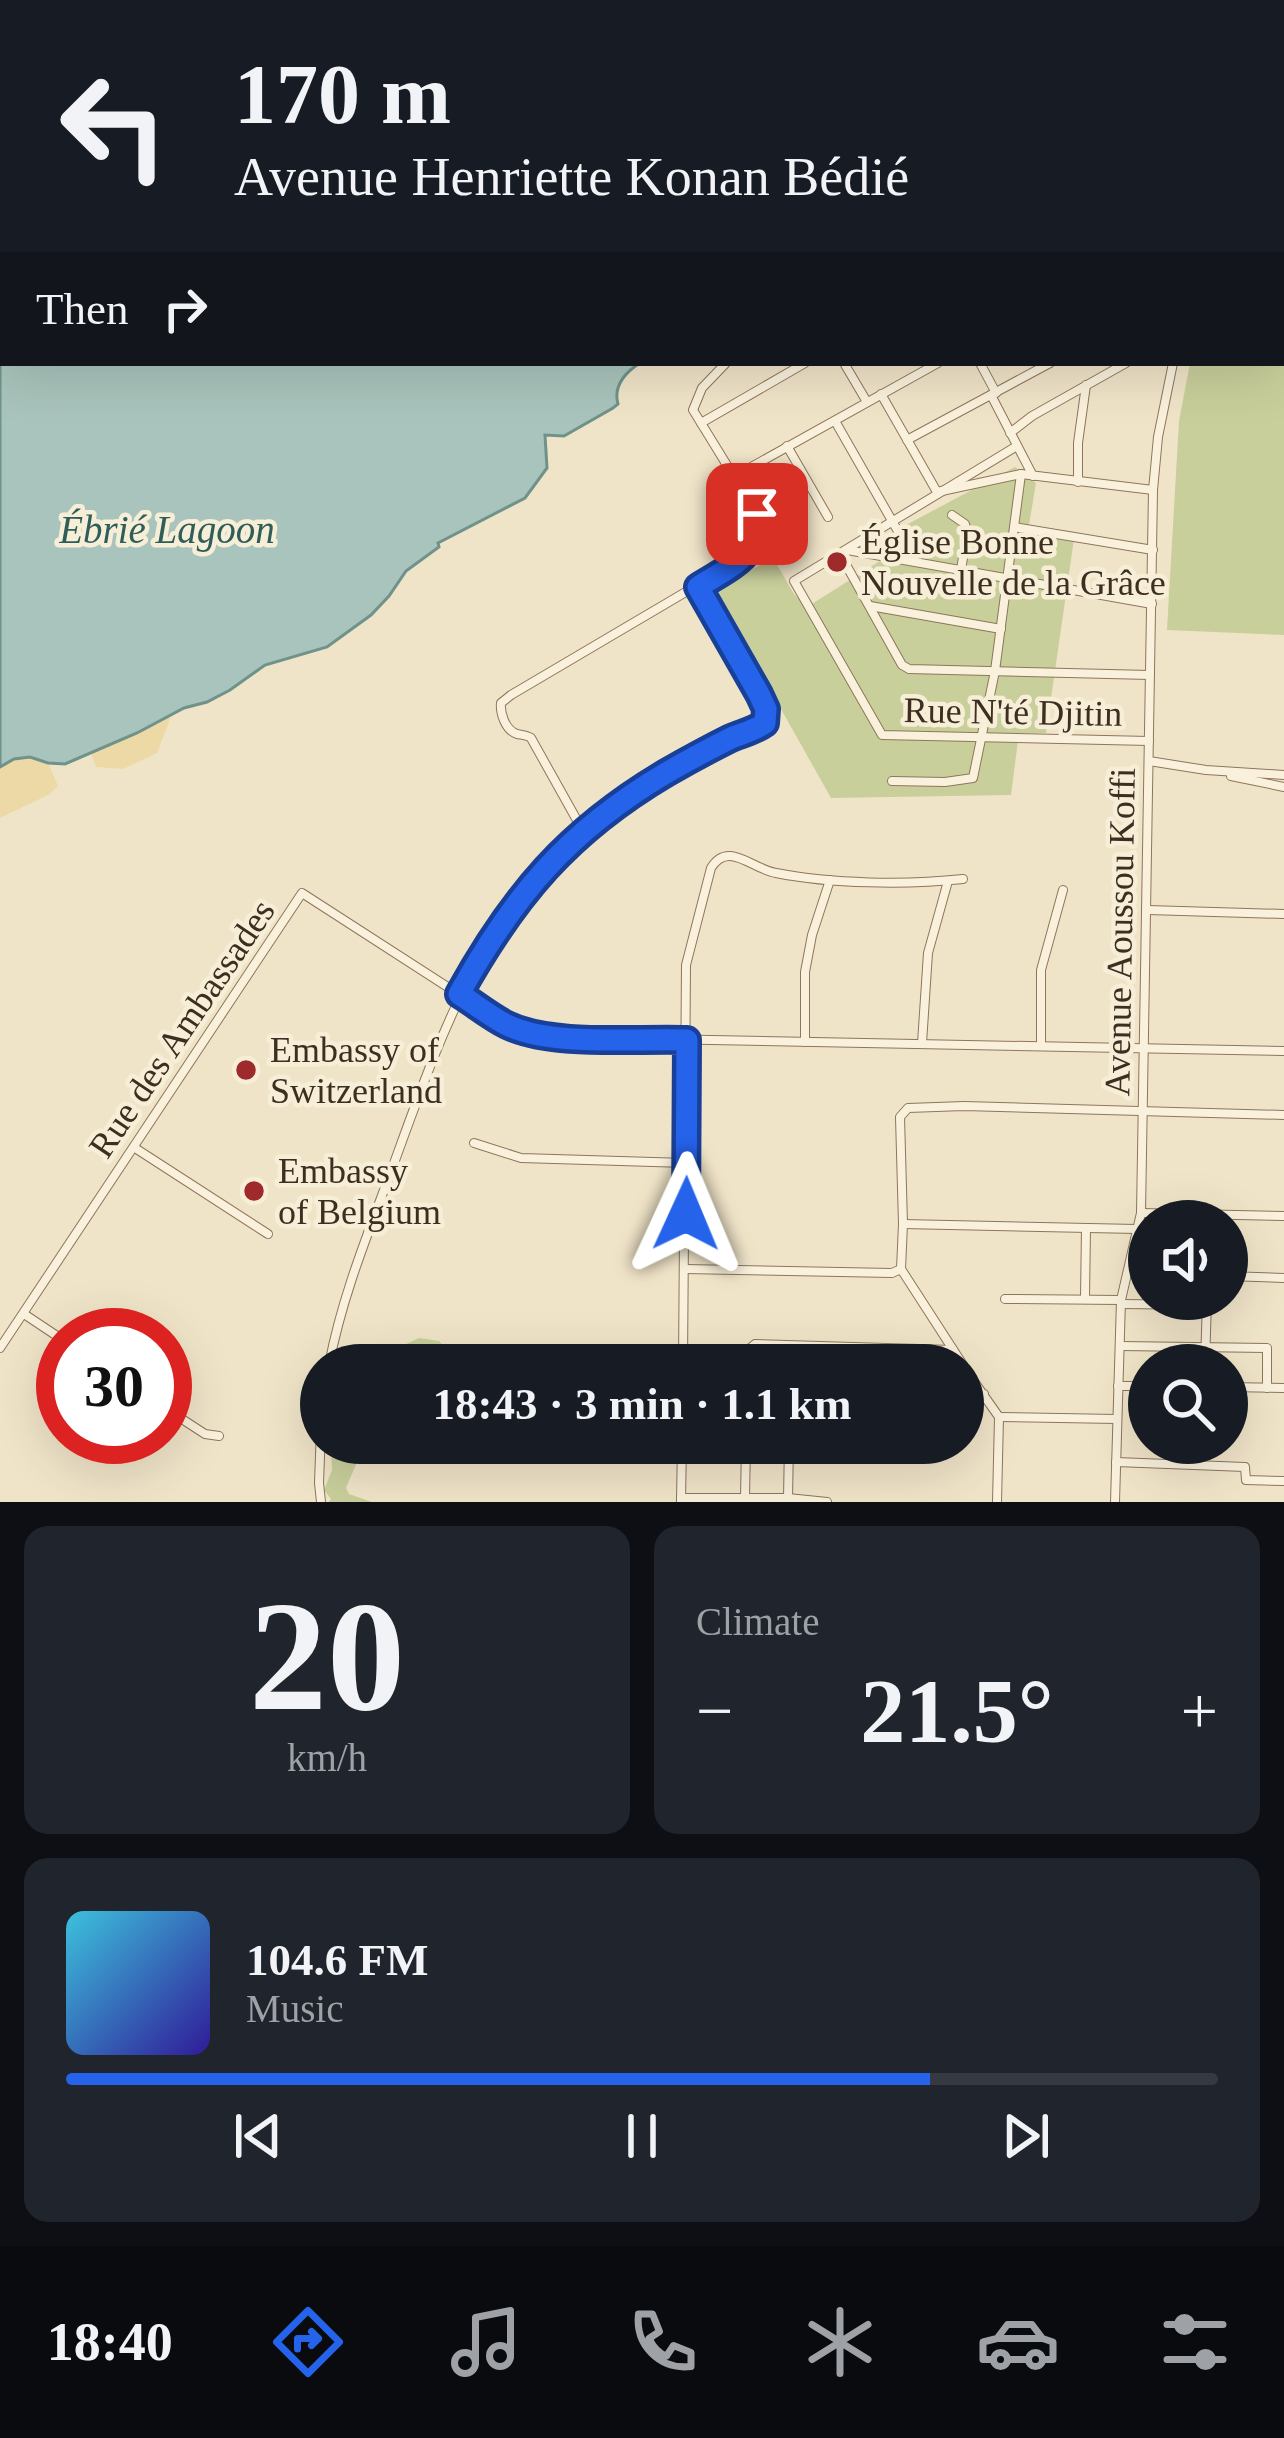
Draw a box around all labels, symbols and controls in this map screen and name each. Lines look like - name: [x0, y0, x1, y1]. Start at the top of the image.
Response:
- icon: left: [36, 48, 192, 204]
- text: 170 m: [234, 48, 451, 141]
- text: Avenue Henriette Konan Bédié: [234, 147, 909, 207]
- icon: right: [152, 276, 218, 342]
- text: Then: [36, 284, 128, 334]
- pin: [706, 463, 808, 565]
- icon: arrive: [724, 481, 790, 547]
- water label: Ébrié Lagoon: [58, 508, 275, 552]
- place label: Église Bonne Nouvelle de la Grâce: [861, 522, 1166, 603]
- marker: Église Bonne Nouvelle de la Grâce: [824, 549, 850, 575]
- street label: Rue N'té Djitin: [903, 690, 1123, 734]
- street label: Avenue Aoussou Koffi: [1097, 767, 1143, 1097]
- street label: Rue des Ambassades: [81, 892, 283, 1165]
- place label: Embassy of Switzerland: [270, 1030, 442, 1111]
- marker: Embassy of Switzerland: [233, 1057, 259, 1083]
- place label: Embassy of Belgium: [278, 1151, 441, 1232]
- position arrow: [623, 1151, 749, 1277]
- marker: Embassy of Belgium: [241, 1178, 267, 1204]
- map controls: [1128, 1200, 1248, 1464]
- button: sound: [1128, 1200, 1248, 1320]
- speed limit sign: 30: [36, 1308, 192, 1464]
- button: search: [1128, 1344, 1248, 1464]
- text: 18:43 · 3 min · 1.1 km: [433, 1379, 851, 1429]
- text: 20: [249, 1570, 405, 1743]
- text: Climate: [696, 1600, 819, 1643]
- text: 21.5°: [860, 1662, 1054, 1761]
- text: −: [696, 1674, 733, 1747]
- text: +: [1181, 1674, 1218, 1747]
- text: km/h: [287, 1736, 367, 1779]
- text: 104.6 FM: [246, 1935, 428, 1985]
- text: Music: [246, 1987, 344, 2030]
- icon: previous: [225, 2103, 291, 2169]
- icon: pause: [609, 2103, 675, 2169]
- icon: next: [993, 2103, 1059, 2169]
- icon: directions: [266, 2300, 350, 2384]
- icon: music: [444, 2300, 528, 2384]
- icon: phone: [621, 2300, 705, 2384]
- icon: climate: [798, 2300, 882, 2384]
- icon: car: [976, 2300, 1060, 2384]
- icon: filters: [1153, 2300, 1237, 2384]
- text: 18:40: [47, 2312, 173, 2372]

